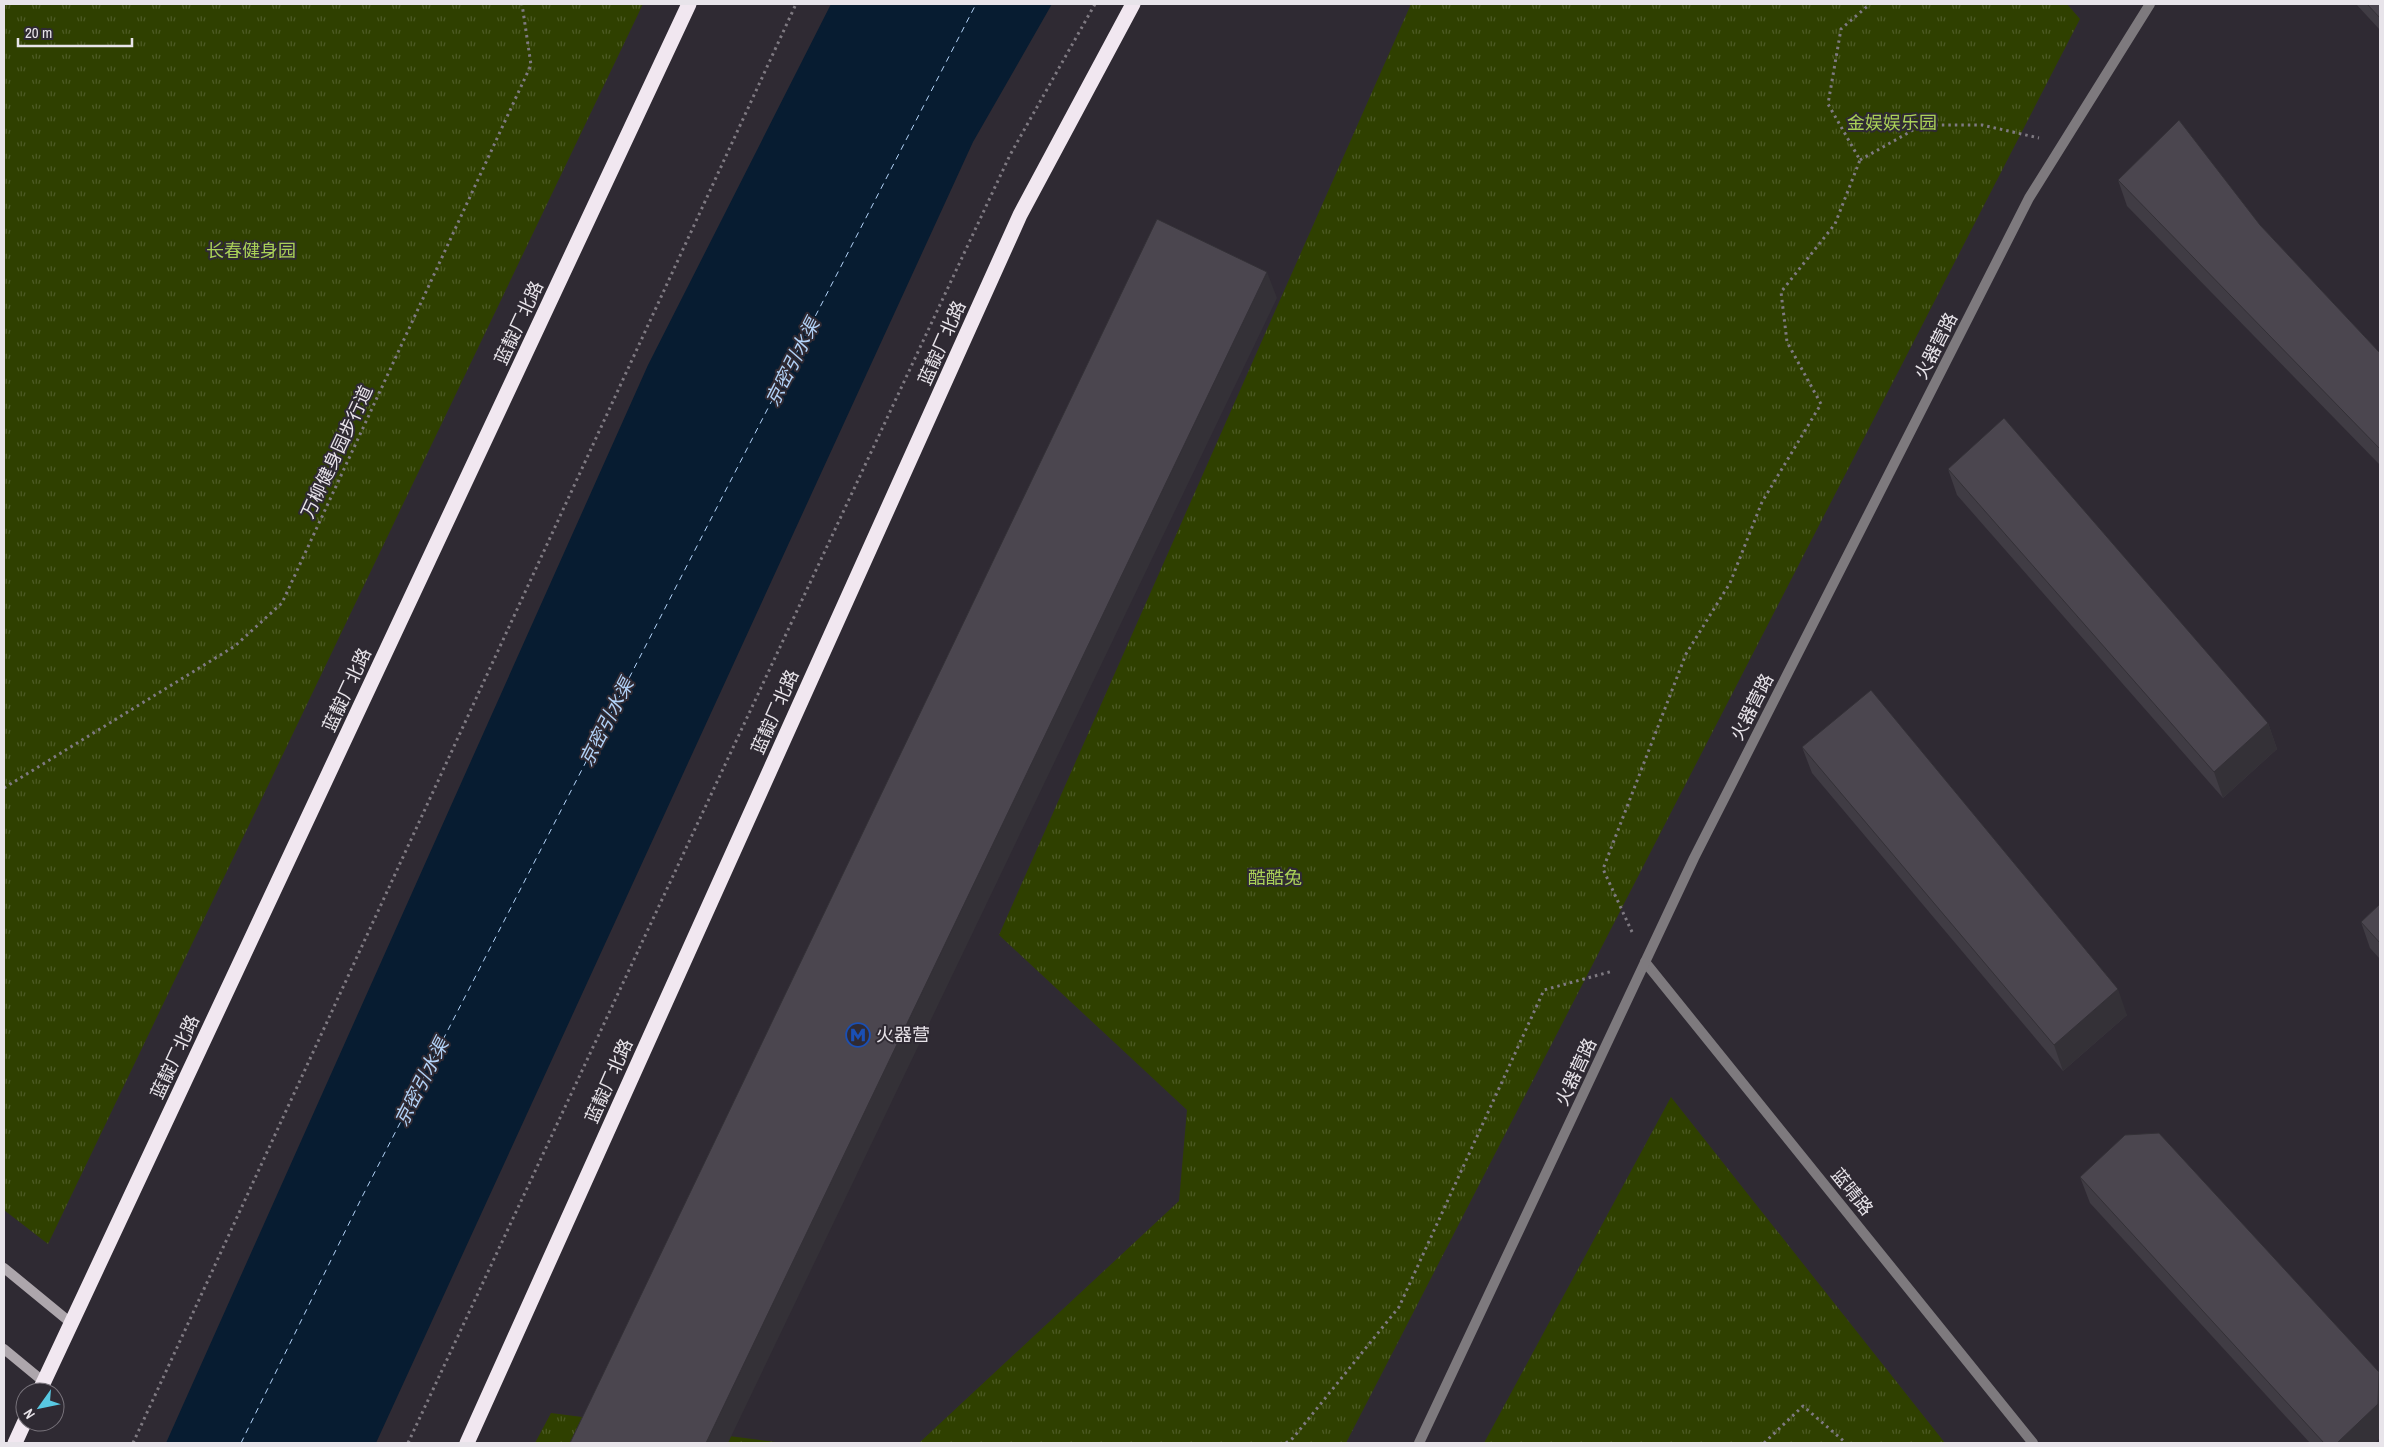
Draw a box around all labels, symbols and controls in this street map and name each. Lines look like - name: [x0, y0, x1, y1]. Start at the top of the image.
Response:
- scale bar: [18, 15, 131, 47]
- text: 20 m: [25, 22, 52, 43]
- park label: 金娱娱乐园: [1847, 110, 1937, 135]
- park label: 长春健身园: [206, 238, 296, 263]
- street label: 蓝靛厂北路: [488, 277, 549, 369]
- street label: 蓝靛厂北路: [912, 297, 971, 389]
- street label: 火器营路: [1908, 308, 1963, 384]
- water label: 京密引水渠: [759, 311, 827, 410]
- street label: 万柳健身园步行道: [295, 381, 378, 522]
- street label: 蓝靛厂北路: [316, 644, 377, 736]
- street label: 蓝靛厂北路: [745, 666, 804, 758]
- street label: 火器营路: [1724, 669, 1779, 745]
- water label: 京密引水渠: [573, 671, 641, 770]
- park label: 酷酷兔: [1248, 865, 1302, 890]
- street label: 蓝靛厂北路: [144, 1011, 205, 1103]
- metro station icon: 火器营: [845, 1022, 871, 1048]
- place label: 火器营: [876, 1022, 930, 1047]
- water label: 京密引水渠: [388, 1031, 456, 1130]
- street label: 火器营路: [1549, 1034, 1602, 1110]
- street label: 蓝靛厂北路: [579, 1035, 638, 1127]
- street label: 蓝晴路: [1826, 1163, 1879, 1221]
- north arrow: [15, 1382, 65, 1432]
- text: N: [19, 1406, 39, 1422]

